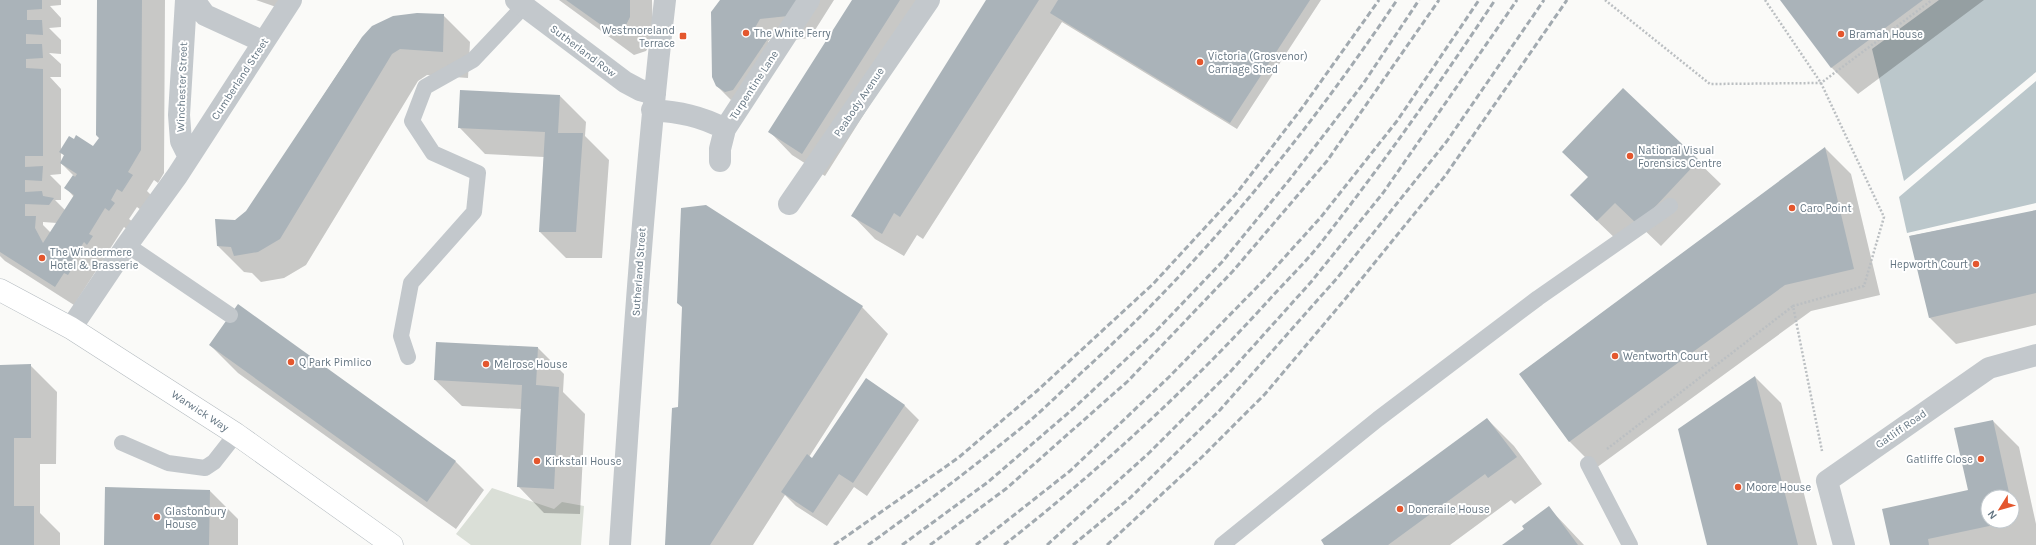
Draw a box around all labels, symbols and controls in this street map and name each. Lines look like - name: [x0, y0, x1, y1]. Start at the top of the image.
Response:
- street label: Sutherland Row: [547, 22, 619, 80]
- place label: Westmoreland Terrace: [602, 24, 675, 50]
- place label: The White Ferry: [754, 27, 831, 40]
- marker: The White Ferry: [741, 28, 751, 38]
- place label: Bramah House: [1849, 28, 1923, 41]
- marker: Bramah House: [1836, 29, 1846, 39]
- marker: Westmoreland Terrace: [678, 31, 688, 41]
- street label: Cumberland Street: [209, 36, 271, 122]
- street label: Winchester Street: [174, 42, 190, 132]
- street label: Turpentine Lane: [727, 48, 781, 122]
- place label: Victoria (Grosvenor) Carriage Shed: [1208, 50, 1308, 76]
- marker: Victoria (Grosvenor) Carriage Shed: [1195, 57, 1205, 67]
- street label: Peabody Avenue: [831, 65, 887, 139]
- place label: National Visual Forensics Centre: [1638, 144, 1722, 170]
- marker: National Visual Forensics Centre: [1625, 151, 1635, 161]
- place label: Caro Point: [1800, 202, 1852, 215]
- marker: Caro Point: [1787, 203, 1797, 213]
- street label: Sutherland Street: [629, 227, 649, 317]
- place label: The Windermere Hotel & Brasserie: [50, 246, 139, 272]
- marker: The Windermere Hotel & Brasserie: [37, 253, 47, 263]
- place label: Hepworth Court: [1890, 258, 1968, 271]
- marker: Hepworth Court: [1971, 259, 1981, 269]
- place label: Wentworth Court: [1623, 350, 1708, 363]
- marker: Wentworth Court: [1610, 351, 1620, 361]
- place label: Q Park Pimlico: [299, 356, 371, 369]
- marker: Q Park Pimlico: [286, 357, 296, 367]
- place label: Melrose House: [494, 358, 568, 371]
- marker: Melrose House: [481, 359, 491, 369]
- street label: Warwick Way: [169, 388, 231, 434]
- street label: Gatliff Road: [1873, 407, 1929, 451]
- place label: Gatliffe Close: [1906, 453, 1973, 466]
- marker: Gatliffe Close: [1976, 454, 1986, 464]
- place label: Kirkstall House: [545, 455, 622, 468]
- marker: Kirkstall House: [532, 456, 542, 466]
- place label: Moore House: [1746, 481, 1811, 494]
- marker: Moore House: [1733, 482, 1743, 492]
- north arrow: [1980, 489, 2020, 529]
- place label: Doneraile House: [1408, 503, 1490, 516]
- marker: Doneraile House: [1395, 504, 1405, 514]
- place label: Glastonbury House: [165, 505, 226, 531]
- text: N: [1985, 508, 2000, 522]
- marker: Glastonbury House: [152, 512, 162, 522]

